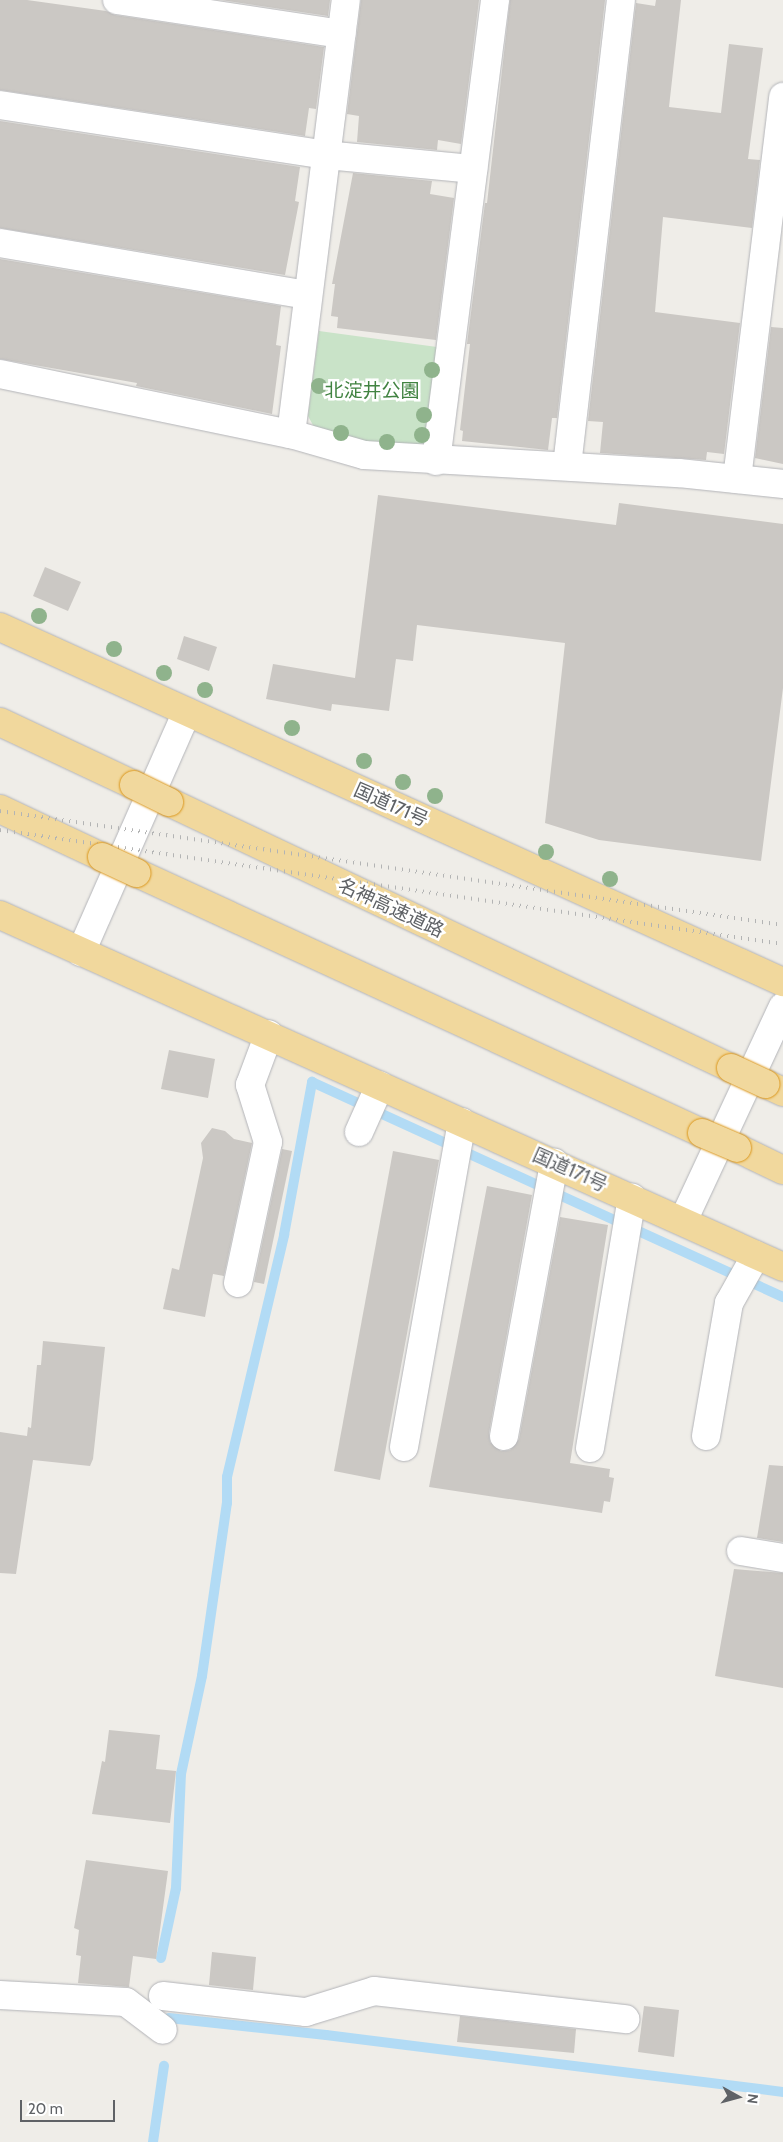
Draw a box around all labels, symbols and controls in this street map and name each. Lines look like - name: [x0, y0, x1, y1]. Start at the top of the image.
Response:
- park label: 北淀井公園: [325, 380, 419, 402]
- street label: 国道171号: [350, 779, 432, 831]
- street label: 名神高速道路: [335, 874, 447, 942]
- street label: 国道171号: [529, 1144, 611, 1196]
- north arrow: [713, 2072, 763, 2122]
- scale bar: [22, 2090, 118, 2122]
- text: N: [743, 2093, 762, 2105]
- text: 20 m: [28, 2100, 63, 2118]

